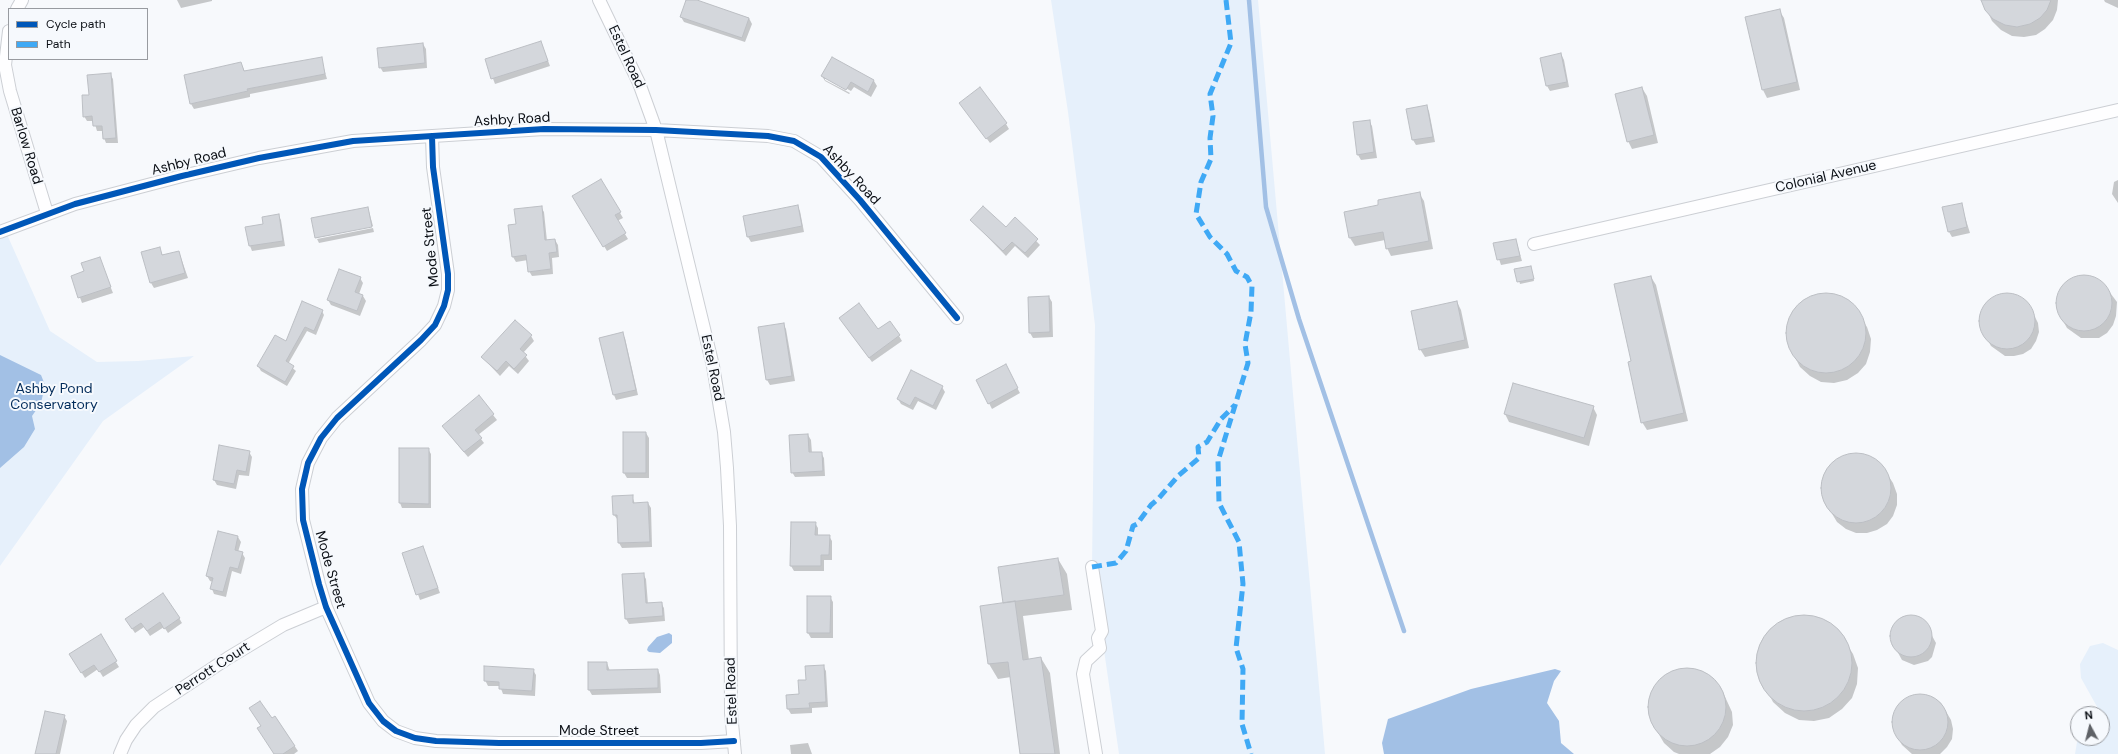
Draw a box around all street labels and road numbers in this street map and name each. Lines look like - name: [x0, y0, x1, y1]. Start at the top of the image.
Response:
- street label: Estel Road: [604, 23, 648, 91]
- street label: Barlow Road: [6, 106, 46, 186]
- street label: Ashby Road: [473, 110, 551, 130]
- street label: Ashby Road: [819, 141, 883, 209]
- street label: Ashby Road: [150, 145, 228, 179]
- street label: Colonial Avenue: [1774, 157, 1878, 197]
- street label: Mode Street: [418, 206, 444, 288]
- street label: Estel Road: [697, 333, 727, 403]
- street label: Mode Street: [311, 529, 349, 611]
- street label: Perrott Court: [173, 639, 253, 699]
- street label: Estel Road: [722, 657, 742, 725]
- street label: Mode Street: [559, 723, 639, 739]

